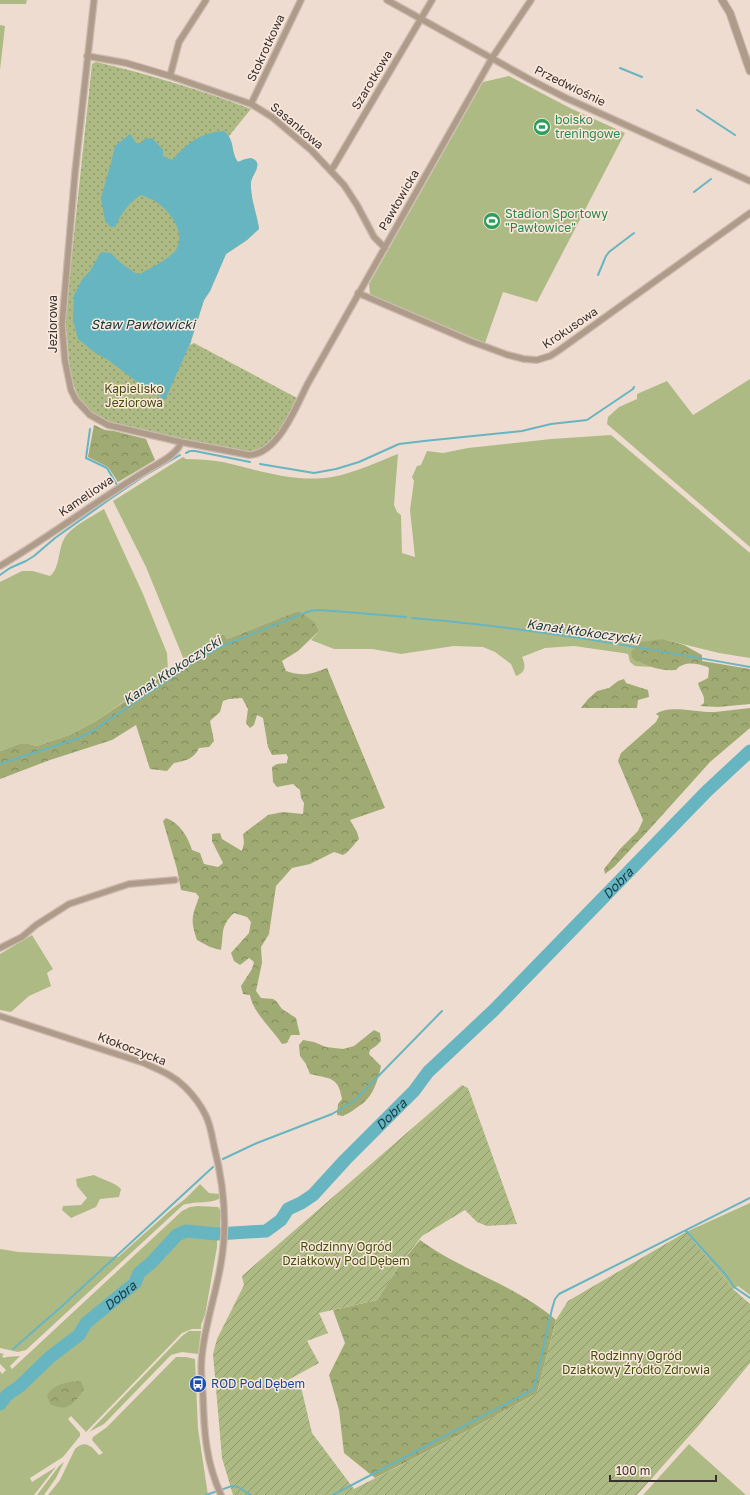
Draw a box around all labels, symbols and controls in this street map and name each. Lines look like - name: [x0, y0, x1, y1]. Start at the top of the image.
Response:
- street label: Stokrotkowa: [243, 12, 288, 84]
- street label: Szarotkowa: [348, 47, 395, 112]
- street label: Przedwiośnie: [532, 62, 608, 109]
- street label: Sasankowa: [268, 99, 327, 152]
- place label: boisko treningowe: [555, 112, 620, 141]
- sports icon: boisko treningowe: [532, 117, 552, 137]
- street label: Pawłowicka: [375, 167, 422, 233]
- place label: Stadion Sportowy "Pawłowice": [505, 206, 608, 235]
- sports icon: Stadion Sportowy "Pawłowice": [482, 211, 502, 231]
- street label: Jeziorowa: [45, 295, 60, 353]
- street label: Krokusowa: [539, 304, 600, 352]
- water label: Staw Pawłowicki: [91, 316, 197, 332]
- park label: Kąpielisko Jeziorowa: [104, 381, 164, 410]
- street label: Kameliowa: [55, 472, 116, 519]
- water label: Kanał Kłokoczycki: [526, 615, 642, 647]
- water label: Kanał Kłokoczycki: [120, 632, 225, 708]
- water label: Dobra: [599, 864, 637, 902]
- street label: Kłokoczycka: [96, 1029, 169, 1068]
- water label: Dobra: [372, 1095, 410, 1133]
- park label: Rodzinny Ogród Działkowy Pod Dębem: [282, 1239, 410, 1268]
- water label: Dobra: [100, 1277, 140, 1313]
- park label: Rodzinny Ogród Działkowy Źródło Zdrowia: [562, 1348, 710, 1377]
- bus stop icon: ROD Pod Dębem: [188, 1374, 208, 1394]
- place label: ROD Pod Dębem: [211, 1376, 305, 1391]
- scale bar: [610, 1457, 716, 1483]
- text: 100 m: [616, 1463, 650, 1478]

